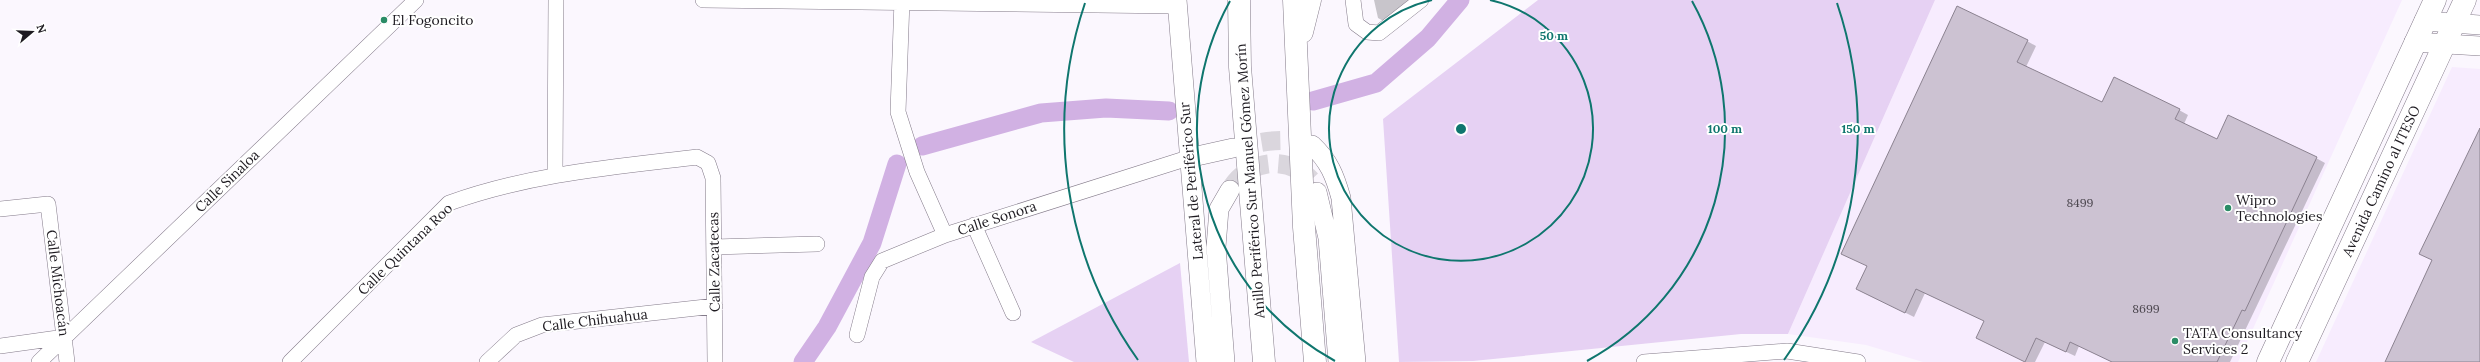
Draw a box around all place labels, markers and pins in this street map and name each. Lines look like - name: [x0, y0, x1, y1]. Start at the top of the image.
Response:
- place label: El Fogoncito: [392, 11, 473, 29]
- marker: El Fogoncito: [379, 15, 389, 25]
- centre of rings: [1454, 122, 1468, 136]
- place label: Wipro Technologies: [2236, 191, 2322, 225]
- marker: Wipro Technologies: [2223, 203, 2233, 213]
- place label: TATA Consultancy Services 2: [2183, 324, 2303, 358]
- marker: TATA Consultancy Services 2: [2170, 336, 2180, 346]

